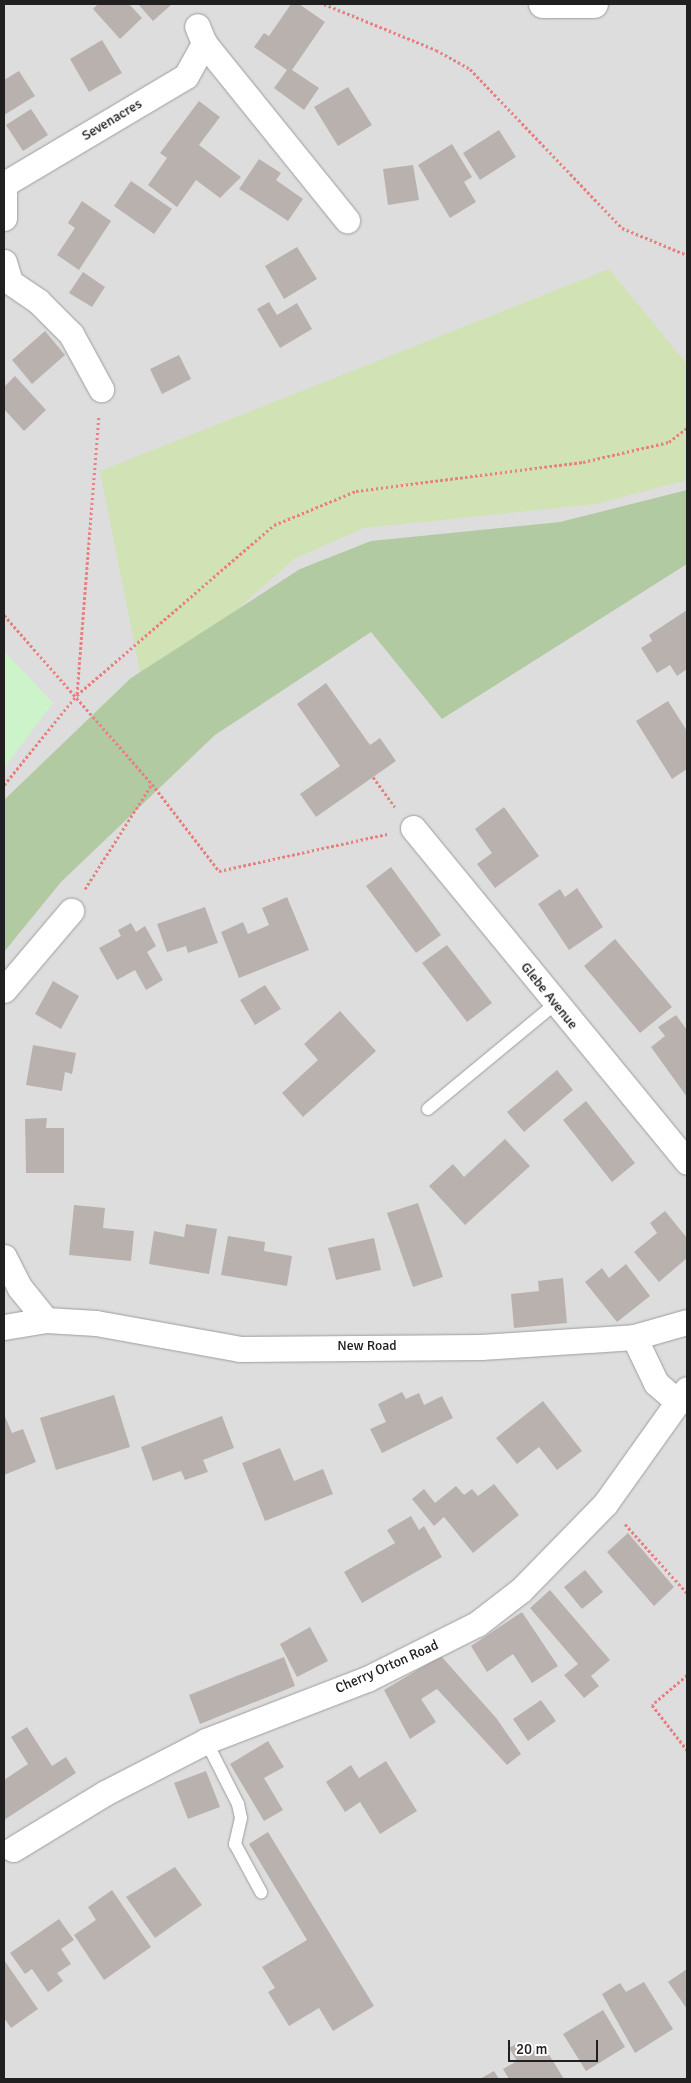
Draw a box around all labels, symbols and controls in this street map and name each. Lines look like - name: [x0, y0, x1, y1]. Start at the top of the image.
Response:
- street label: Sevenacres: [79, 96, 145, 144]
- street label: Glebe Avenue: [517, 959, 581, 1033]
- street label: New Road: [337, 1338, 397, 1354]
- street label: Cherry Orton Road: [333, 1637, 441, 1697]
- scale bar: [511, 2030, 601, 2062]
- text: 20 m: [516, 2040, 547, 2058]

